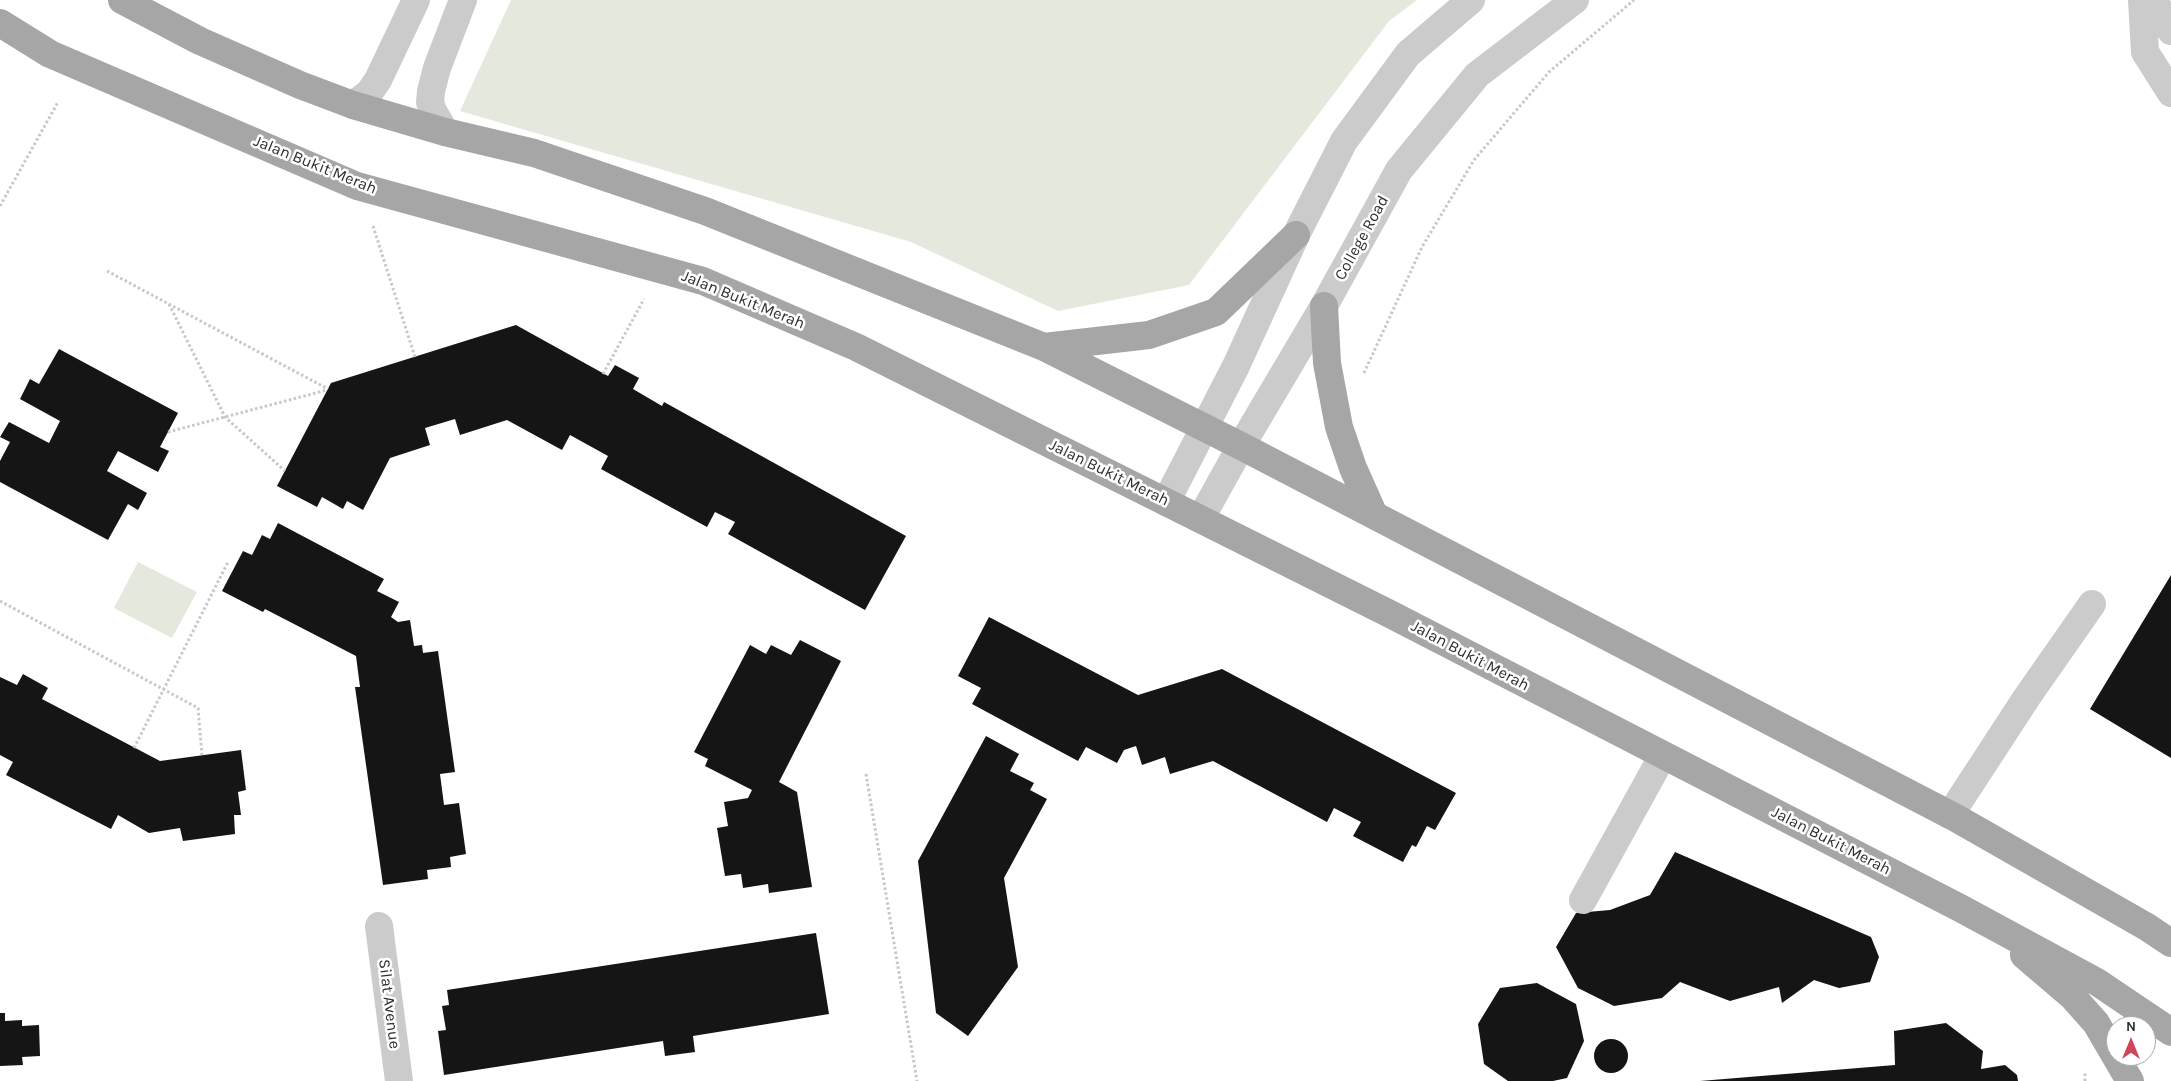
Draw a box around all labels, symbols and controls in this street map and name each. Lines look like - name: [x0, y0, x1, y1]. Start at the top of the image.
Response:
- street label: Jalan Bukit Merah: [251, 132, 379, 198]
- street label: College Road: [1331, 192, 1393, 284]
- street label: Jalan Bukit Merah: [679, 267, 807, 333]
- street label: Jalan Bukit Merah: [1046, 436, 1172, 510]
- street label: Jalan Bukit Merah: [1408, 617, 1532, 695]
- street label: Jalan Bukit Merah: [1768, 803, 1894, 879]
- street label: Silat Avenue: [374, 958, 404, 1050]
- north arrow: [2106, 1016, 2156, 1066]
- text: N: [2126, 1018, 2136, 1035]

